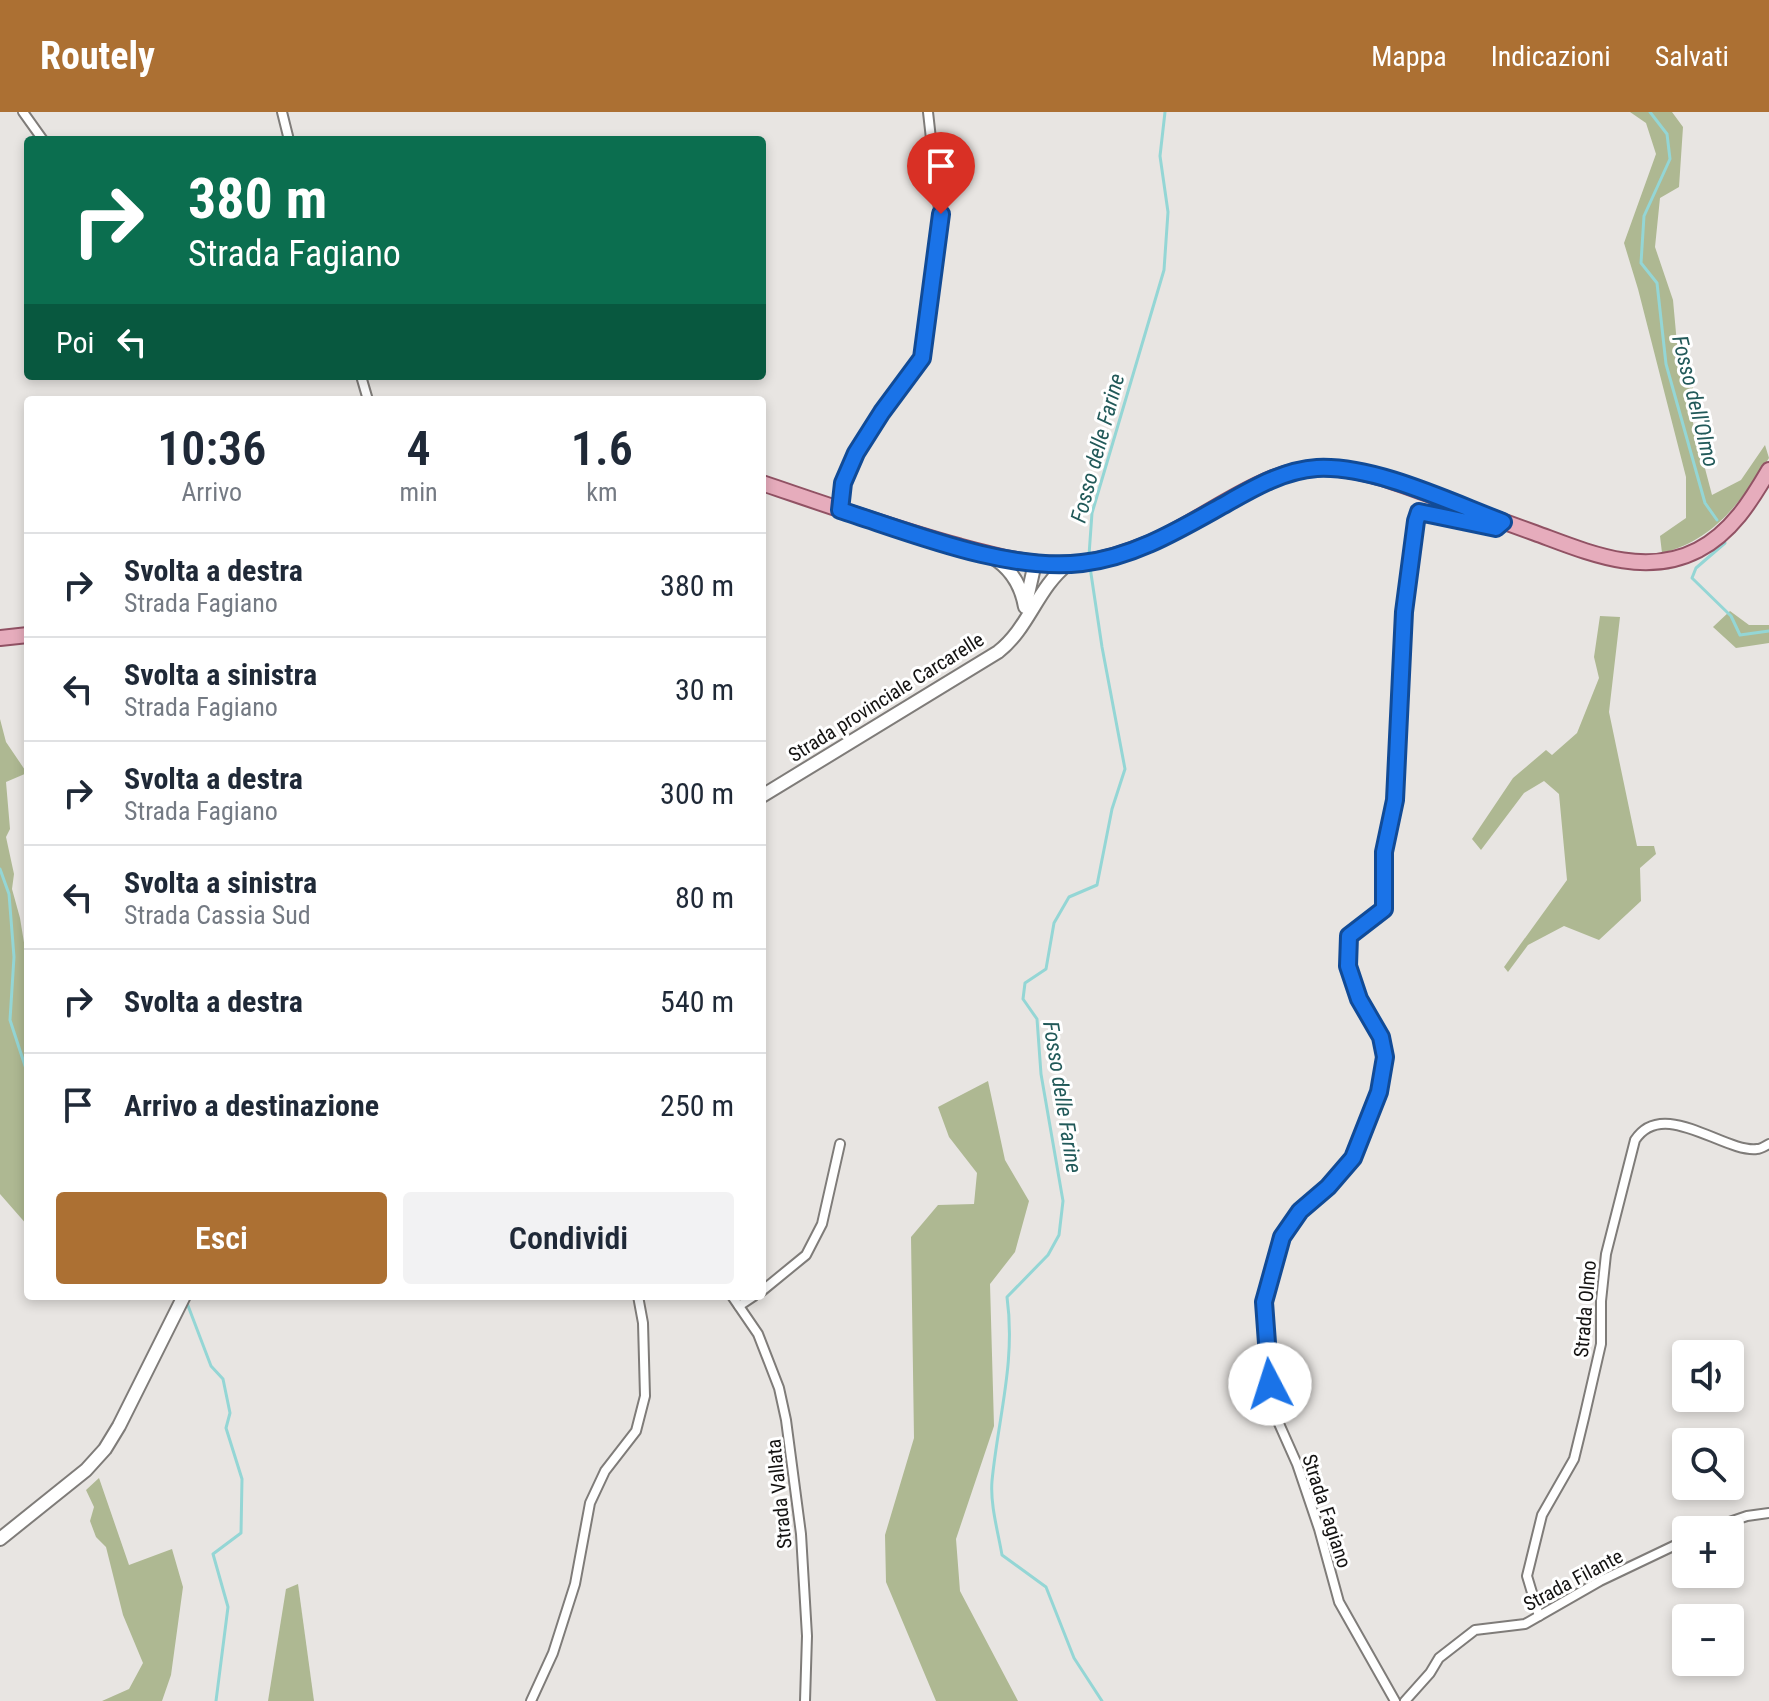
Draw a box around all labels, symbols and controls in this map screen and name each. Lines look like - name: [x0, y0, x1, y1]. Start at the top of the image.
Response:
- text: Routely: [40, 34, 155, 78]
- text: Mappa: [1371, 40, 1447, 73]
- text: Indicazioni: [1491, 40, 1611, 73]
- text: Salvati: [1655, 40, 1729, 73]
- pin: [907, 132, 975, 214]
- icon: arrive: [919, 144, 963, 188]
- text: 380 m: [188, 166, 327, 232]
- icon: right: [56, 168, 160, 272]
- text: Strada Fagiano: [188, 233, 401, 275]
- icon: left: [110, 320, 154, 364]
- text: Poi: [56, 325, 94, 360]
- water label: Fosso dell'Olmo: [1667, 333, 1724, 469]
- water label: Fosso delle Farine: [1066, 371, 1129, 525]
- text: 10:36: [157, 420, 266, 477]
- text: 4: [407, 420, 431, 477]
- text: 1.6: [571, 420, 633, 477]
- text: Arrivo: [181, 477, 242, 507]
- text: min: [400, 477, 438, 507]
- text: km: [586, 477, 617, 507]
- text: Svolta a destra: [124, 553, 303, 588]
- icon: right: [56, 563, 100, 607]
- text: 380 m: [660, 568, 734, 603]
- text: Strada Fagiano: [124, 588, 278, 618]
- street label: Strada provinciale Carcarelle: [784, 627, 988, 767]
- text: Svolta a sinistra: [124, 657, 317, 692]
- icon: left: [56, 667, 100, 711]
- text: 30 m: [675, 672, 734, 707]
- text: Strada Fagiano: [124, 692, 278, 722]
- text: Svolta a destra: [124, 761, 303, 796]
- icon: right: [56, 771, 100, 815]
- text: 300 m: [660, 776, 734, 811]
- text: Strada Fagiano: [124, 796, 278, 826]
- text: Svolta a sinistra: [124, 865, 317, 900]
- icon: left: [56, 875, 100, 919]
- text: 80 m: [675, 880, 734, 915]
- text: Strada Cassia Sud: [124, 900, 311, 930]
- icon: right: [56, 979, 100, 1023]
- text: Svolta a destra: [124, 984, 303, 1019]
- text: 540 m: [660, 984, 734, 1019]
- water label: Fosso delle Farine: [1038, 1019, 1087, 1175]
- icon: arrive: [56, 1083, 100, 1127]
- text: Arrivo a destinazione: [124, 1088, 379, 1123]
- text: 250 m: [660, 1088, 734, 1123]
- button: Esci: [56, 1192, 387, 1284]
- button: Condividi: [403, 1192, 734, 1284]
- street label: Strada Olmo: [1569, 1259, 1601, 1359]
- map controls: [1672, 1340, 1744, 1676]
- button: sound: [1672, 1340, 1744, 1412]
- position arrow: [1228, 1342, 1312, 1426]
- button: search: [1672, 1428, 1744, 1500]
- street label: Strada Vallata: [761, 1438, 797, 1550]
- street label: Strada Fagiano: [1297, 1451, 1357, 1571]
- button: +: [1672, 1516, 1744, 1588]
- street label: Strada Filante: [1519, 1544, 1627, 1616]
- button: −: [1672, 1604, 1744, 1676]

